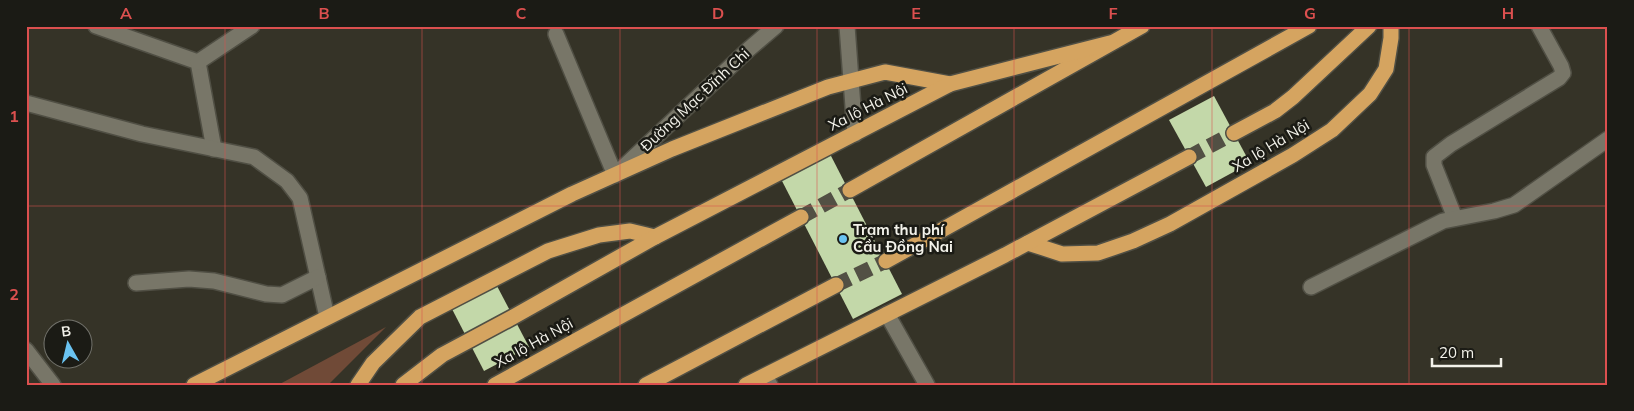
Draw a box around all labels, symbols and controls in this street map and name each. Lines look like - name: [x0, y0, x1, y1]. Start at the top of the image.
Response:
- text: A: [120, 3, 132, 23]
- text: B: [318, 3, 330, 23]
- text: C: [516, 3, 527, 23]
- text: D: [712, 3, 724, 23]
- text: E: [911, 3, 921, 23]
- text: F: [1108, 3, 1118, 23]
- text: G: [1304, 3, 1316, 23]
- text: H: [1502, 3, 1514, 23]
- street label: Đường Mạc Đĩnh Chi: [636, 44, 753, 155]
- street label: Xa lộ Hà Nội: [825, 78, 911, 135]
- text: 1: [9, 106, 19, 126]
- street label: Xa lộ Hà Nội: [1229, 115, 1313, 176]
- place label: Trạm thu phí Cầu Đồng Nai: [853, 220, 953, 256]
- marker: Trạm thu phí Cầu Đồng Nai: [837, 233, 849, 245]
- text: 2: [9, 284, 19, 304]
- street label: Xa lộ Hà Nội: [491, 313, 576, 372]
- north arrow: [42, 318, 92, 368]
- text: B: [60, 321, 73, 341]
- scale bar: [1432, 336, 1500, 368]
- text: 20 m: [1439, 343, 1474, 362]

